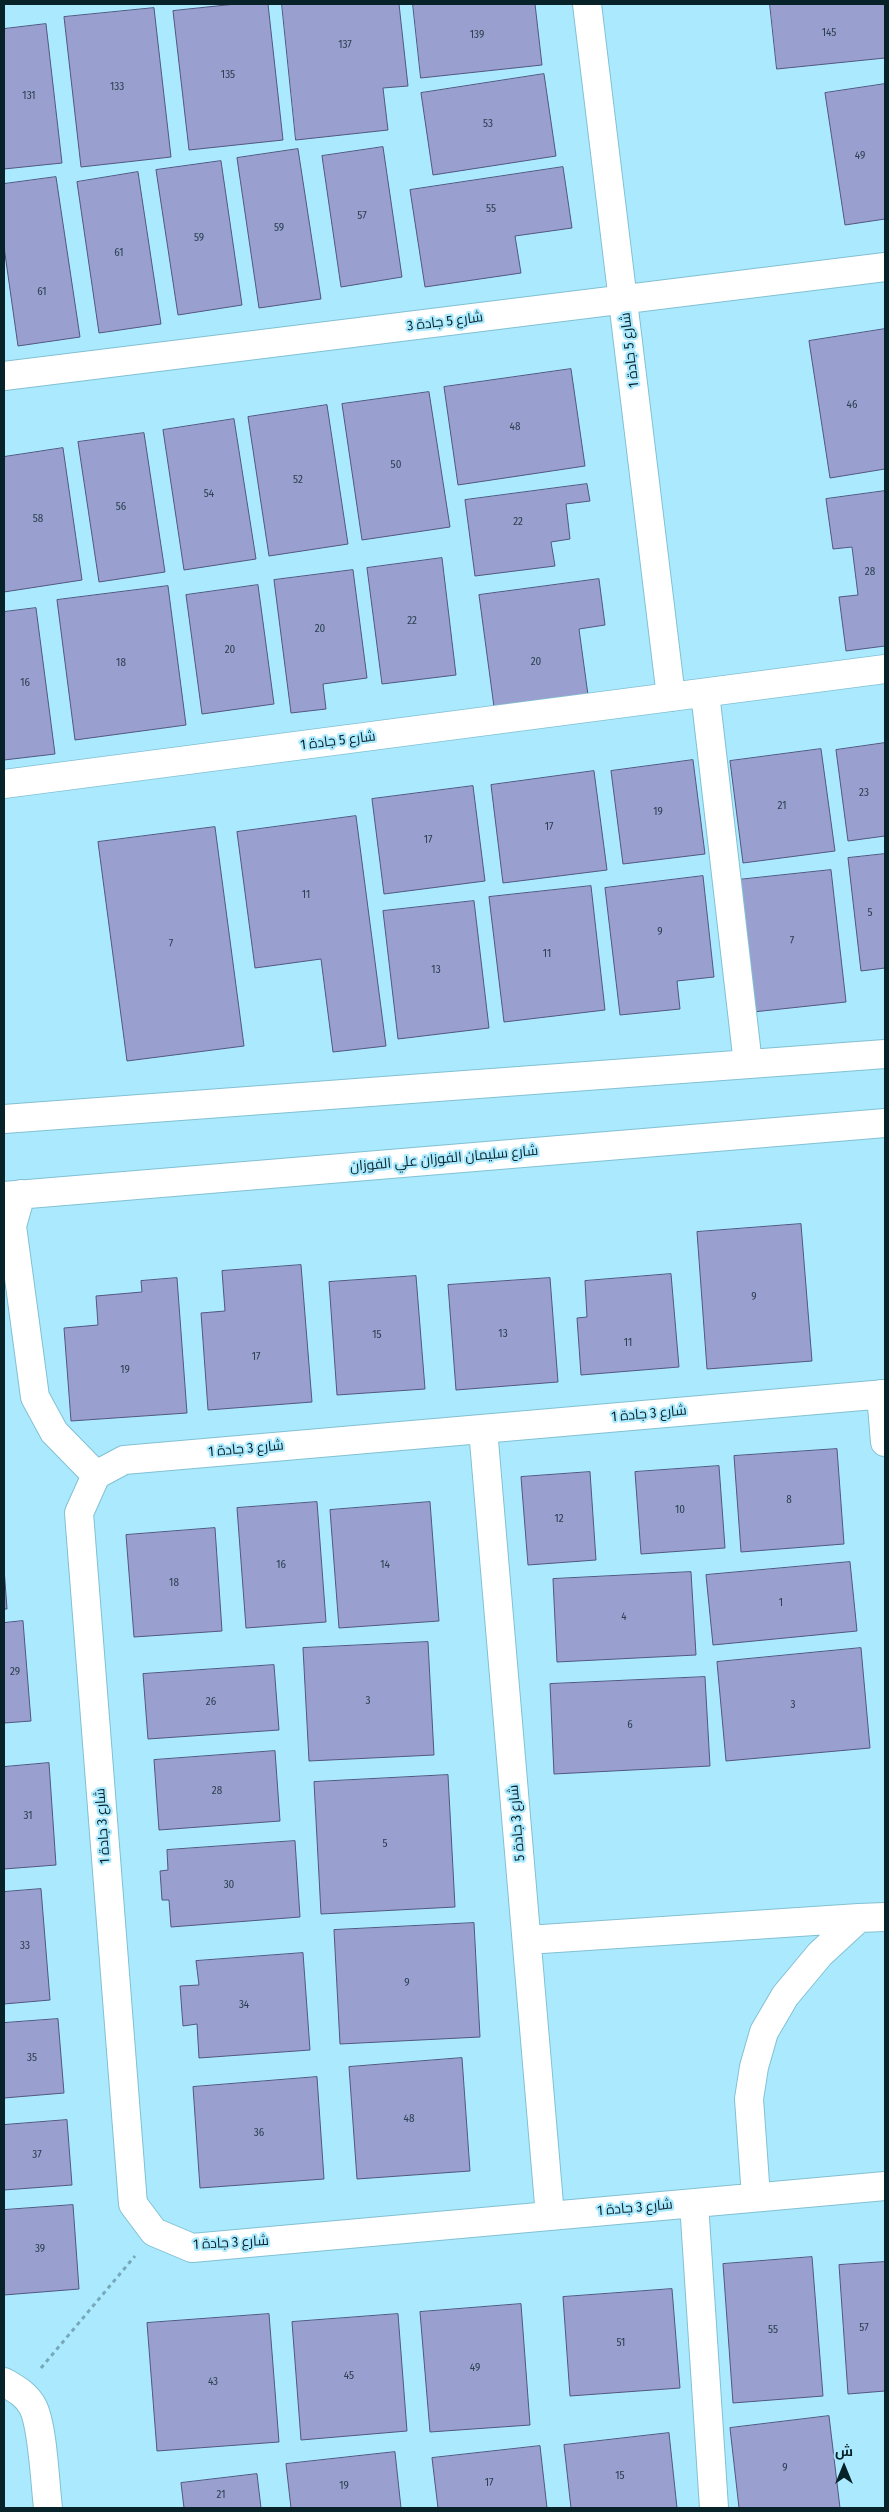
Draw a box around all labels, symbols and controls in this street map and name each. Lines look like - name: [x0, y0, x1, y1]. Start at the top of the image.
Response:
- house number: 145: [822, 26, 836, 40]
- house number: 139: [470, 28, 484, 42]
- house number: 137: [338, 38, 352, 52]
- house number: 135: [221, 68, 235, 82]
- house number: 133: [110, 80, 124, 94]
- house number: 131: [22, 89, 36, 103]
- house number: 53: [483, 117, 493, 131]
- house number: 49: [855, 149, 865, 163]
- house number: 55: [486, 202, 496, 216]
- house number: 57: [357, 209, 367, 223]
- house number: 59: [274, 221, 284, 235]
- house number: 59: [194, 231, 204, 245]
- house number: 61: [114, 246, 124, 260]
- house number: 61: [37, 285, 47, 299]
- street label: شارع 5 جادة 3: [406, 309, 484, 335]
- street label: شارع 5 جادة 1: [617, 311, 643, 389]
- house number: 46: [847, 398, 857, 412]
- house number: 48: [510, 420, 520, 434]
- house number: 50: [391, 458, 401, 472]
- house number: 52: [293, 473, 303, 487]
- house number: 54: [204, 487, 214, 501]
- house number: 56: [116, 500, 126, 514]
- house number: 58: [33, 512, 43, 526]
- house number: 22: [513, 515, 523, 529]
- house number: 28: [865, 565, 875, 579]
- house number: 22: [407, 614, 417, 628]
- house number: 20: [315, 622, 325, 636]
- house number: 20: [225, 643, 235, 657]
- house number: 20: [531, 655, 541, 669]
- house number: 18: [116, 656, 126, 670]
- house number: 16: [20, 676, 30, 690]
- street label: شارع 5 جادة 1: [299, 728, 377, 754]
- house number: 23: [859, 786, 869, 800]
- house number: 21: [778, 799, 786, 813]
- house number: 19: [653, 805, 663, 819]
- house number: 17: [545, 820, 553, 834]
- house number: 17: [424, 833, 432, 847]
- house number: 11: [302, 888, 310, 902]
- house number: 5: [867, 906, 873, 920]
- house number: 9: [657, 925, 663, 939]
- house number: 7: [790, 934, 794, 948]
- house number: 7: [169, 937, 173, 951]
- house number: 11: [543, 947, 551, 961]
- house number: 13: [431, 963, 441, 977]
- street label: شارع سليمان الفوزان علي الفوزان: [349, 1142, 539, 1176]
- house number: 9: [751, 1290, 757, 1304]
- house number: 13: [498, 1327, 508, 1341]
- house number: 15: [372, 1328, 382, 1342]
- house number: 11: [624, 1336, 632, 1350]
- house number: 17: [252, 1350, 260, 1364]
- house number: 19: [120, 1363, 130, 1377]
- street label: شارع 3 جادة 1: [611, 1402, 687, 1426]
- street label: شارع 3 جادة 1: [208, 1437, 284, 1461]
- house number: 8: [786, 1493, 792, 1507]
- house number: 10: [675, 1503, 685, 1517]
- house number: 12: [554, 1512, 564, 1526]
- house number: 16: [276, 1558, 286, 1572]
- house number: 14: [380, 1558, 390, 1572]
- house number: 18: [169, 1576, 179, 1590]
- house number: 1: [779, 1596, 783, 1610]
- house number: 4: [621, 1610, 627, 1624]
- house number: 29: [10, 1665, 20, 1679]
- house number: 3: [366, 1694, 370, 1708]
- house number: 26: [206, 1695, 216, 1709]
- house number: 3: [791, 1698, 795, 1712]
- house number: 6: [627, 1718, 633, 1732]
- house number: 28: [212, 1784, 222, 1798]
- street label: شارع 3 جادة 5: [505, 1784, 529, 1862]
- street label: شارع 3 جادة 1: [92, 1788, 114, 1864]
- house number: 31: [24, 1809, 32, 1823]
- house number: 5: [382, 1837, 388, 1851]
- house number: 30: [224, 1878, 234, 1892]
- house number: 33: [20, 1939, 30, 1953]
- house number: 9: [404, 1976, 410, 1990]
- house number: 34: [239, 1998, 249, 2012]
- house number: 35: [27, 2051, 37, 2065]
- house number: 48: [404, 2112, 414, 2126]
- house number: 36: [254, 2126, 264, 2140]
- house number: 37: [32, 2148, 42, 2162]
- street label: شارع 3 جادة 1: [597, 2196, 673, 2220]
- street label: شارع 3 جادة 1: [193, 2233, 269, 2253]
- house number: 39: [35, 2242, 45, 2256]
- house number: 57: [859, 2321, 869, 2335]
- house number: 55: [768, 2323, 778, 2337]
- house number: 51: [617, 2336, 625, 2350]
- house number: 49: [470, 2361, 480, 2375]
- house number: 45: [344, 2369, 354, 2383]
- house number: 43: [208, 2375, 218, 2389]
- north arrow: [819, 2442, 869, 2492]
- text: ش: [835, 2443, 853, 2460]
- house number: 9: [782, 2461, 788, 2475]
- house number: 15: [615, 2469, 625, 2483]
- house number: 17: [485, 2476, 493, 2490]
- house number: 19: [339, 2479, 349, 2493]
- house number: 21: [217, 2488, 225, 2502]

